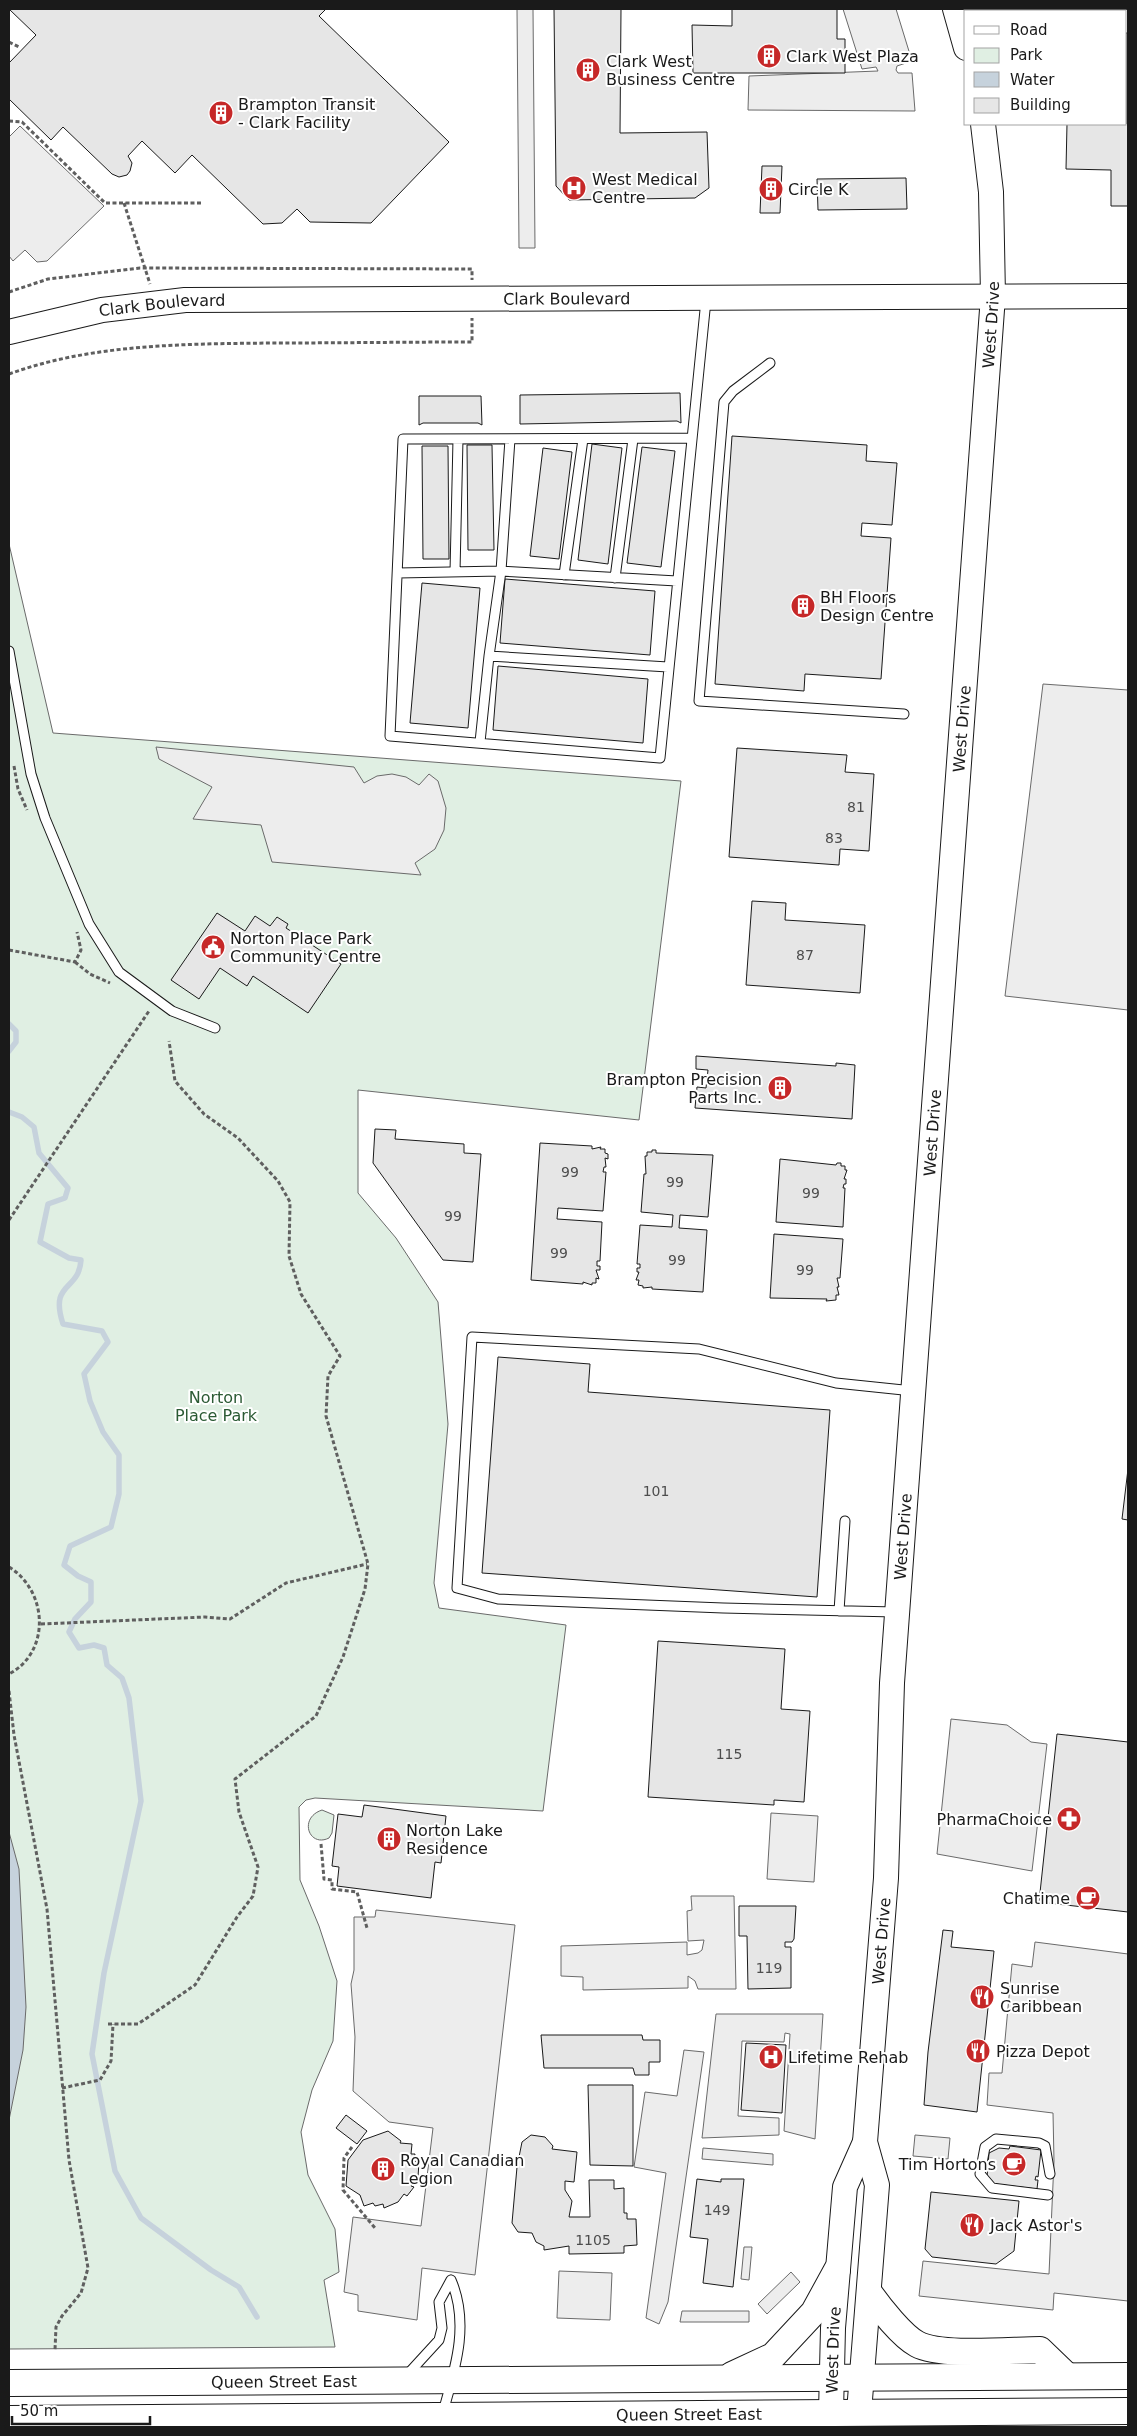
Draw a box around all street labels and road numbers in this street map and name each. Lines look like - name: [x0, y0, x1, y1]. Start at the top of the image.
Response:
- street label: West Drive: [979, 281, 1003, 369]
- street label: Clark Boulevard: [503, 289, 631, 309]
- street label: Clark Boulevard: [98, 290, 226, 320]
- street label: West Drive: [949, 685, 975, 773]
- street label: West Drive: [920, 1089, 945, 1177]
- street label: West Drive: [891, 1493, 916, 1581]
- street label: West Drive: [869, 1897, 894, 1985]
- street label: West Drive: [822, 2306, 845, 2394]
- street label: Queen Street East: [211, 2372, 357, 2392]
- street label: Queen Street East: [616, 2405, 762, 2425]

